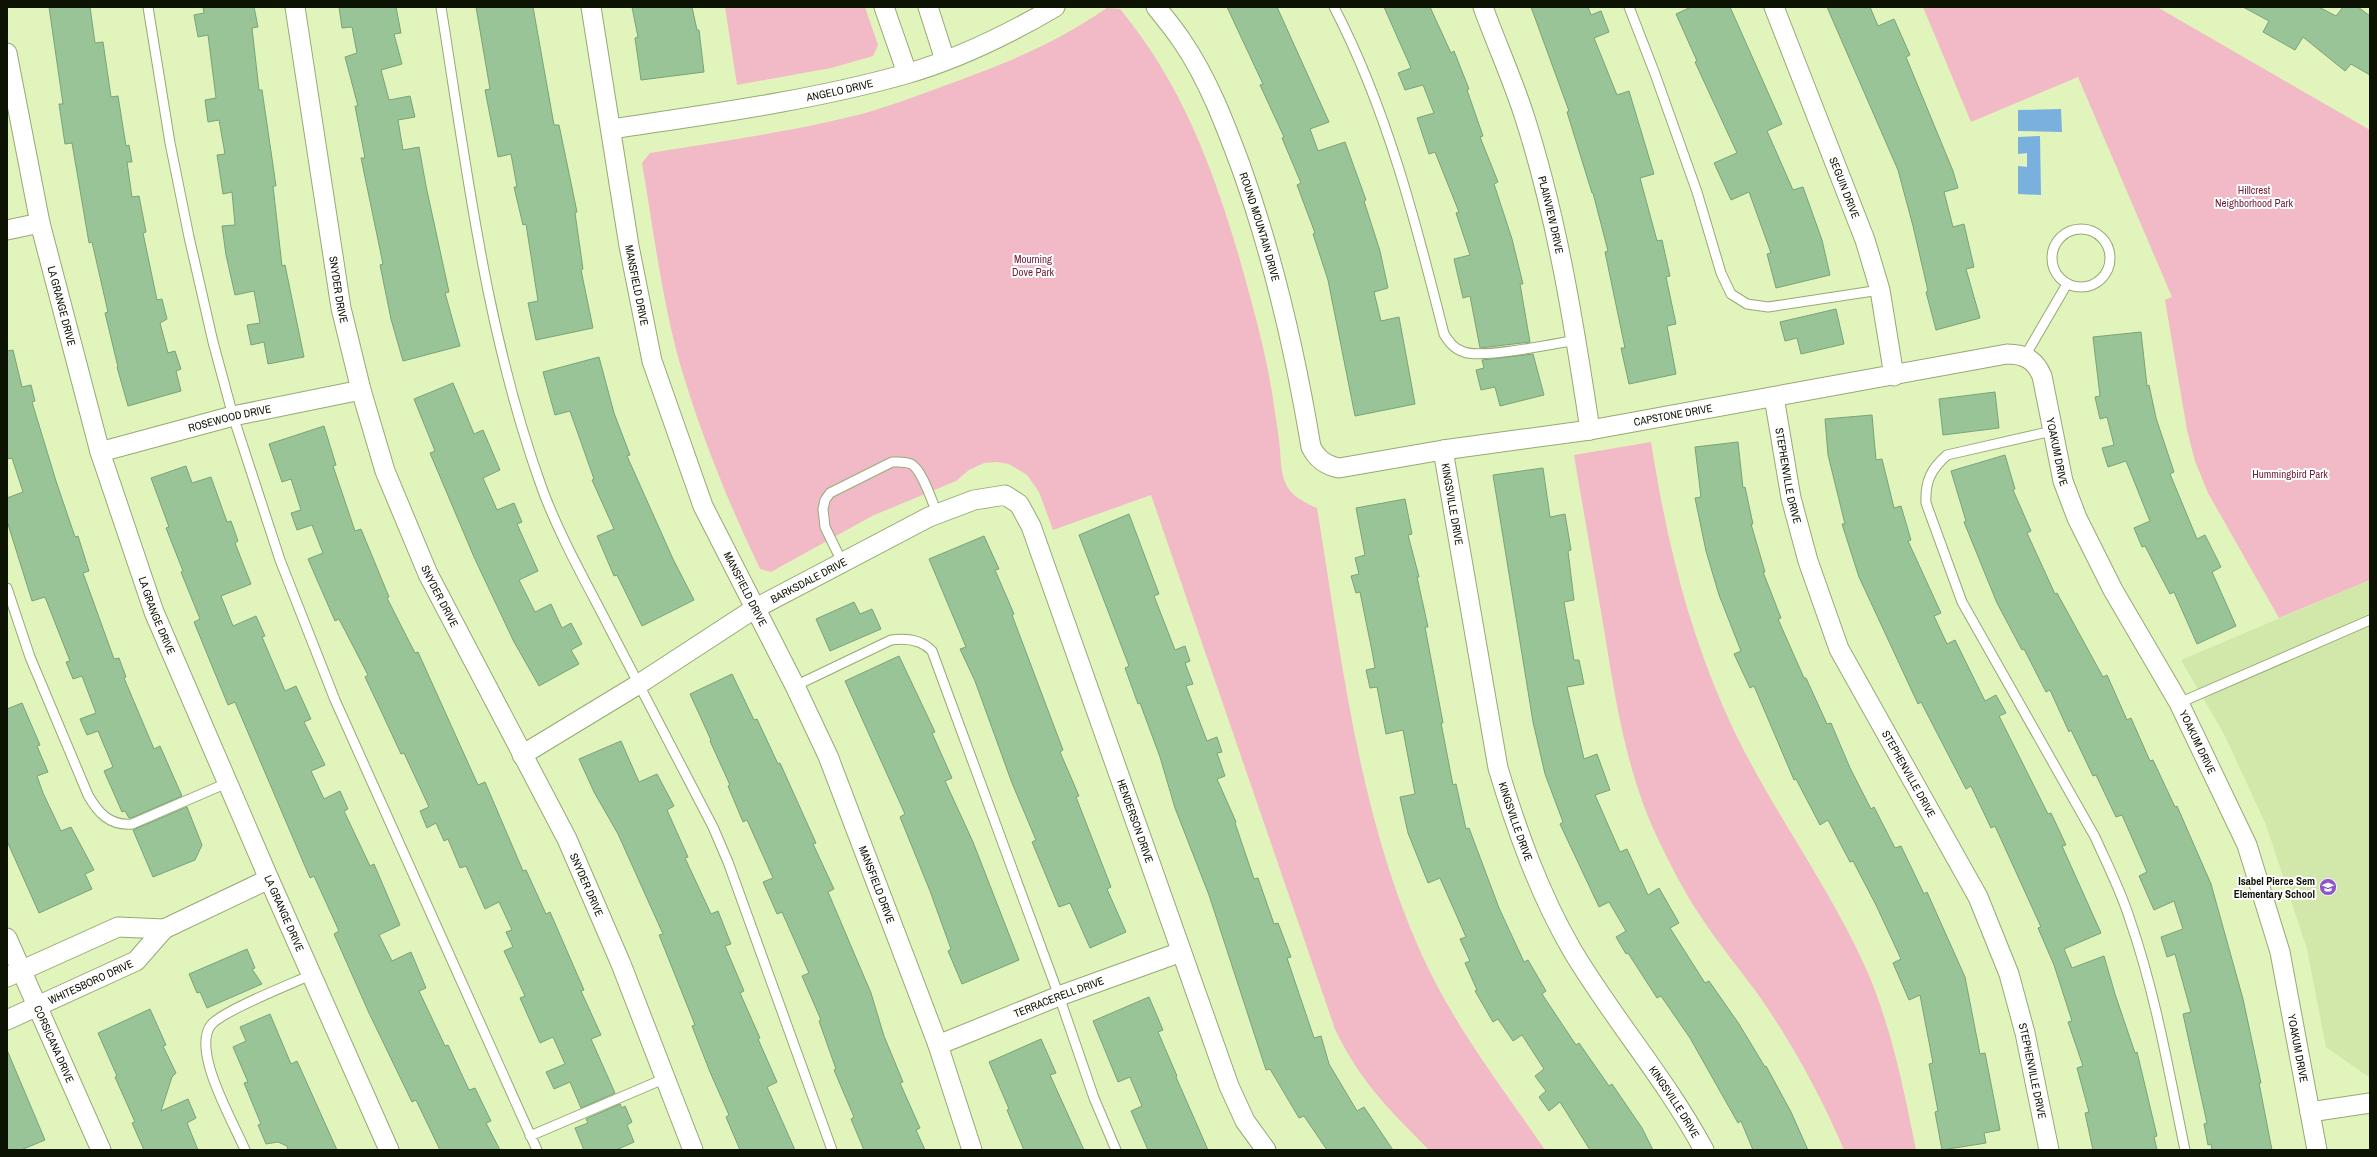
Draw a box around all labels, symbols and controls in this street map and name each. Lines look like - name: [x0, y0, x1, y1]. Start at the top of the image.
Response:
- street label: ANGELO DRIVE: [804, 76, 874, 104]
- street label: SEGUIN DRIVE: [1826, 155, 1863, 220]
- street label: ROUND MOUNTAIN DRIVE: [1236, 170, 1283, 283]
- street label: PLAINVIEW DRIVE: [1535, 174, 1567, 255]
- park label: Hillcrest Neighborhood Park: [2215, 183, 2294, 210]
- street label: MANSFIELD DRIVE: [622, 244, 652, 327]
- park label: Mourning Dove Park: [1012, 252, 1055, 279]
- street label: SNYDER DRIVE: [326, 255, 351, 325]
- street label: LA GRANGE DRIVE: [45, 264, 79, 348]
- street label: ROSEWOOD DRIVE: [187, 401, 272, 435]
- street label: CAPSTONE DRIVE: [1633, 401, 1714, 429]
- street label: YOAKUM DRIVE: [2043, 416, 2071, 488]
- street label: STEPHENVILLE DRIVE: [1772, 427, 1805, 525]
- street label: KINGSVILLE DRIVE: [1438, 462, 1466, 546]
- park label: Hummingbird Park: [2252, 467, 2328, 481]
- street label: MANSFIELD DRIVE: [720, 549, 770, 628]
- street label: BARKSDALE DRIVE: [768, 554, 849, 606]
- street label: SNYDER DRIVE: [418, 563, 462, 629]
- street label: LA GRANGE DRIVE: [136, 575, 178, 656]
- street label: YOAKUM DRIVE: [2176, 708, 2219, 776]
- street label: STEPHENVILLE DRIVE: [1879, 728, 1939, 820]
- street label: HENDERSON DRIVE: [1114, 777, 1157, 865]
- street label: KINGSVILLE DRIVE: [1496, 780, 1536, 863]
- street label: MANSFIELD DRIVE: [856, 844, 898, 925]
- street label: SNYDER DRIVE: [567, 851, 607, 919]
- street label: LA GRANGE DRIVE: [261, 873, 307, 954]
- place label: Isabel Pierce Sem Elementary School: [2234, 874, 2315, 901]
- school or university icon: Isabel Pierce Sem Elementary School: [2318, 877, 2338, 897]
- street label: WHITESBORO DRIVE: [46, 956, 135, 1007]
- street label: TERRACERELL DRIVE: [1012, 973, 1106, 1021]
- street label: CORSICANA DRIVE: [31, 1003, 77, 1085]
- street label: YOAKUM DRIVE: [2285, 1013, 2311, 1083]
- street label: STEPHENVILLE DRIVE: [2016, 1021, 2049, 1120]
- street label: KINGSVILLE DRIVE: [1646, 1063, 1703, 1140]

